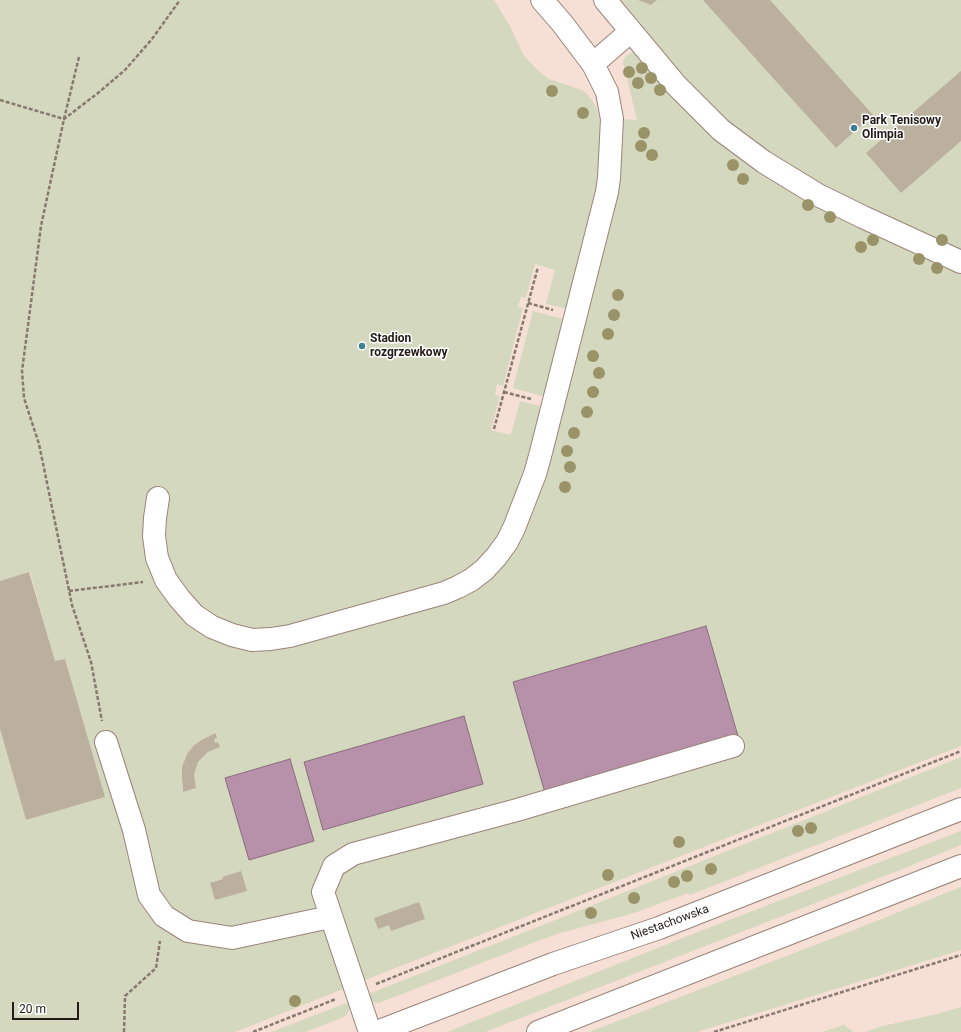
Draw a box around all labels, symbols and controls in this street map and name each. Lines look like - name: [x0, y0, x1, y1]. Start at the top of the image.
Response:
- place label: Park Tenisowy Olimpia: [862, 114, 941, 142]
- marker: Park Tenisowy Olimpia: [849, 123, 859, 133]
- place label: Stadion rozgrzewkowy: [370, 332, 447, 360]
- marker: Stadion rozgrzewkowy: [357, 341, 367, 351]
- street label: Niestachowska: [629, 902, 711, 944]
- scale bar: [14, 994, 81, 1020]
- text: 20 m: [19, 1002, 46, 1016]

